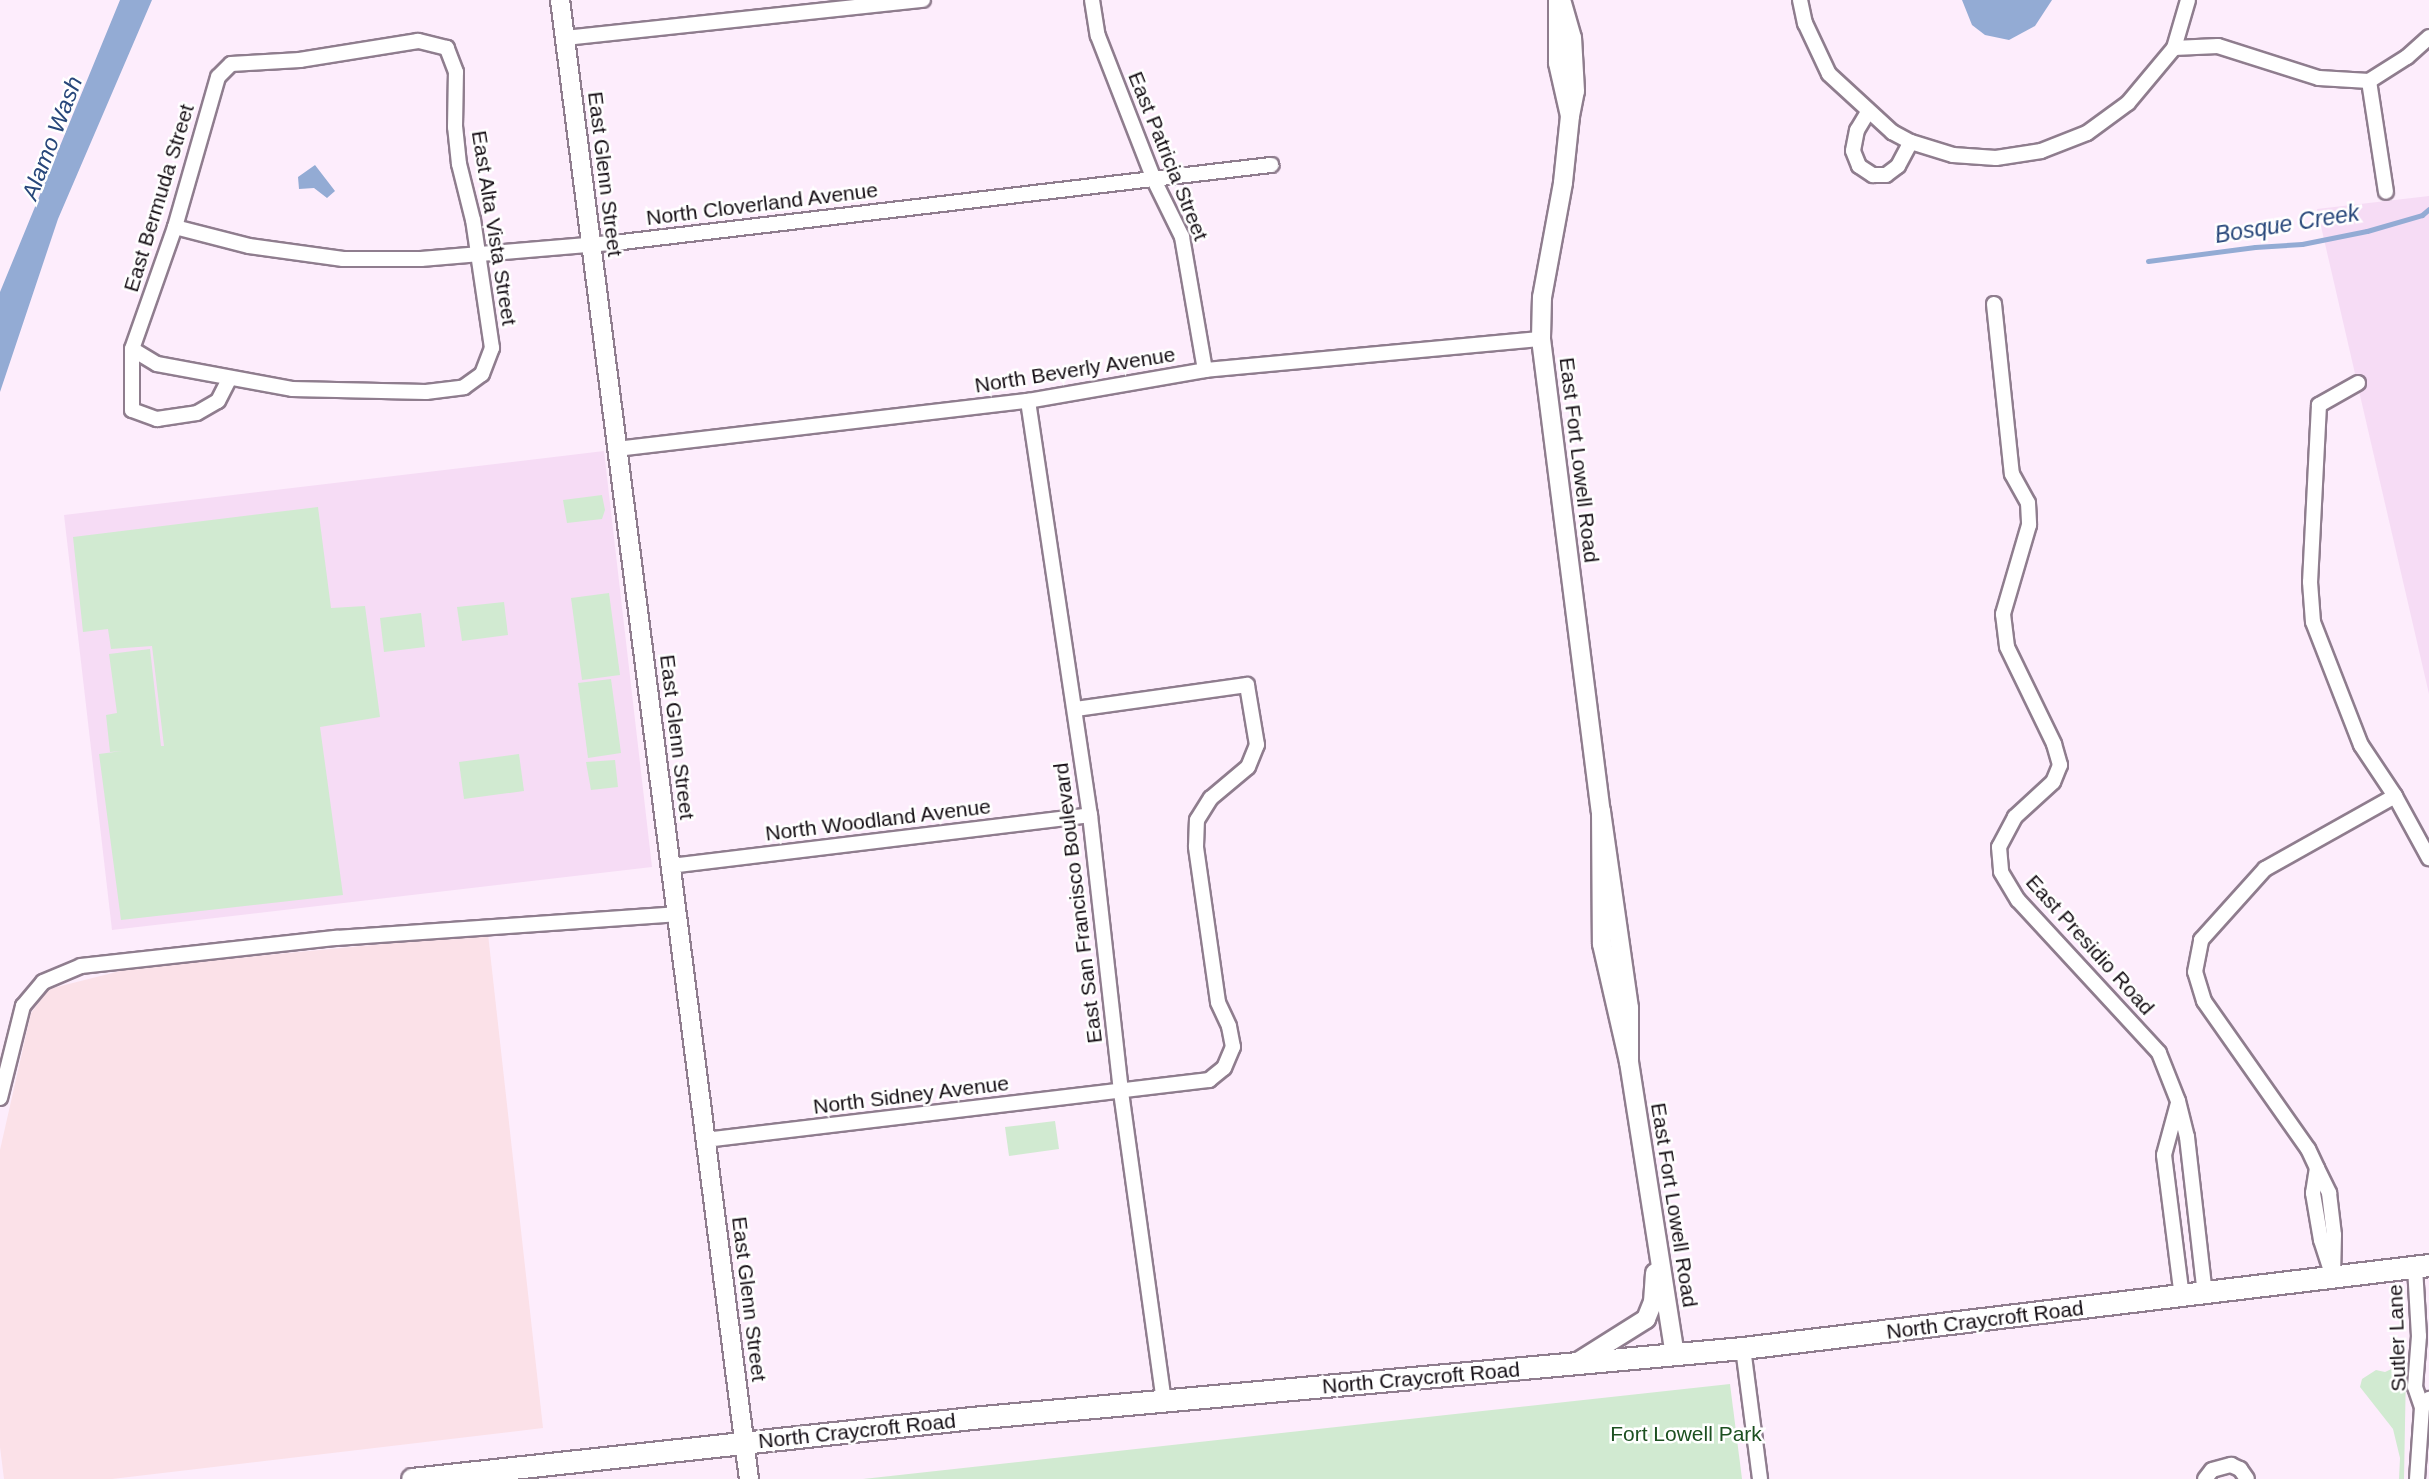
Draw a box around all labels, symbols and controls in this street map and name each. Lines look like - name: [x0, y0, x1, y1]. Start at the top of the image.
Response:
- street label: East Patricia Street: [1123, 68, 1213, 244]
- water label: Alamo Wash: [16, 72, 88, 204]
- street label: East Glenn Street: [582, 90, 628, 258]
- street label: East Bermuda Street: [118, 101, 200, 295]
- street label: East Alta Vista Street: [466, 128, 522, 328]
- street label: North Cloverland Avenue: [644, 177, 880, 231]
- water label: Bosque Creek: [2213, 199, 2361, 249]
- street label: North Beverly Avenue: [972, 342, 1178, 398]
- street label: East Fort Lowell Road: [1554, 356, 1604, 564]
- street label: East Glenn Street: [654, 653, 700, 821]
- street label: East San Francisco Boulevard: [1048, 761, 1108, 1045]
- street label: North Woodland Avenue: [763, 794, 993, 846]
- street label: East Presidio Road: [2020, 870, 2160, 1020]
- street label: North Sidney Avenue: [811, 1070, 1011, 1120]
- street label: East Fort Lowell Road: [1645, 1101, 1703, 1309]
- street label: East Glenn Street: [726, 1215, 772, 1383]
- street label: Sutler Lane: [2383, 1284, 2411, 1392]
- street label: North Craycroft Road: [1885, 1295, 2085, 1345]
- street label: North Craycroft Road: [1321, 1357, 1521, 1399]
- street label: North Craycroft Road: [757, 1408, 957, 1454]
- park label: Fort Lowell Park: [1610, 1421, 1762, 1447]

